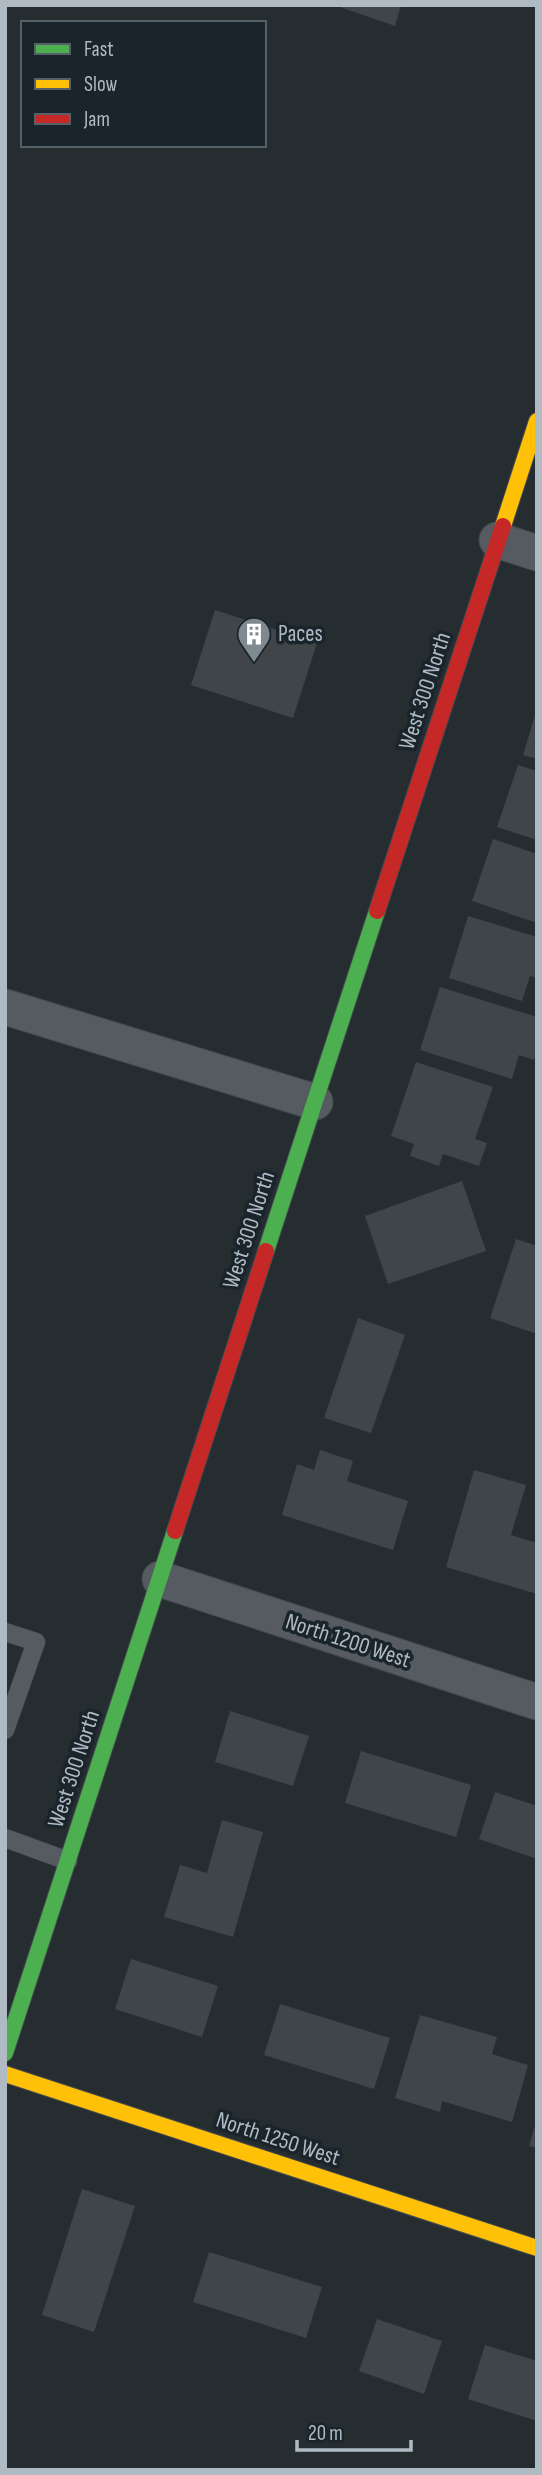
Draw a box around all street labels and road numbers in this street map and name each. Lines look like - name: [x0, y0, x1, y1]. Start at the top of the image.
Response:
- street label: West 300 North: [393, 629, 457, 753]
- street label: West 300 North: [217, 1168, 281, 1292]
- street label: North 1200 West: [282, 1608, 414, 1674]
- street label: West 300 North: [42, 1707, 106, 1831]
- street label: North 1250 West: [212, 2106, 344, 2172]

